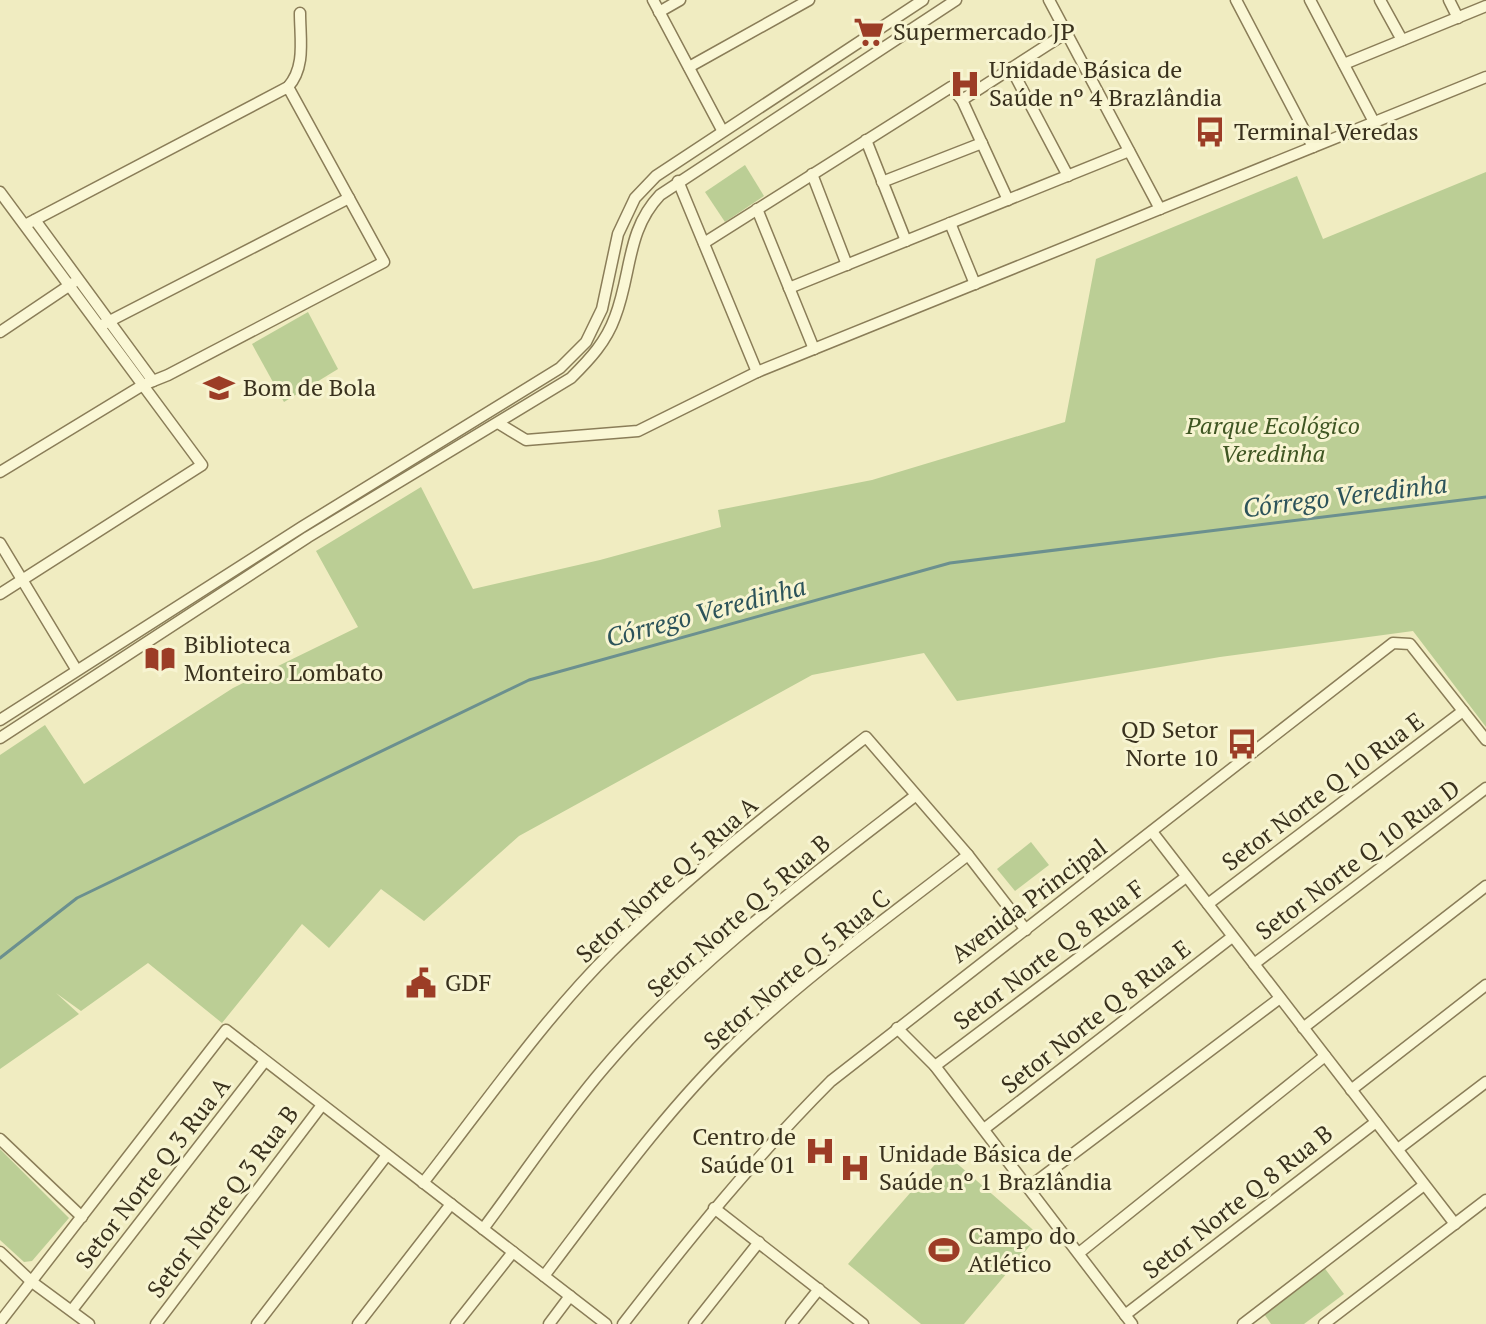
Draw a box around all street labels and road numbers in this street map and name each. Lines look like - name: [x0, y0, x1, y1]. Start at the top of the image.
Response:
- street label: Setor Norte Q 10 Rua E: [1215, 705, 1430, 878]
- street label: Setor Norte Q 10 Rua D: [1249, 772, 1466, 947]
- street label: Setor Norte Q 5 Rua A: [569, 789, 765, 970]
- street label: Setor Norte Q 5 Rua B: [640, 827, 837, 1004]
- street label: Avenida Principal: [944, 831, 1113, 969]
- street label: Setor Norte Q 8 Rua F: [946, 872, 1150, 1037]
- street label: Setor Norte Q 5 Rua C: [697, 882, 896, 1057]
- street label: Setor Norte Q 8 Rua E: [994, 932, 1197, 1100]
- street label: Setor Norte Q 3 Rua A: [68, 1070, 237, 1275]
- street label: Setor Norte Q 3 Rua B: [139, 1099, 305, 1304]
- street label: Setor Norte Q 8 Rua B: [1136, 1117, 1339, 1286]

